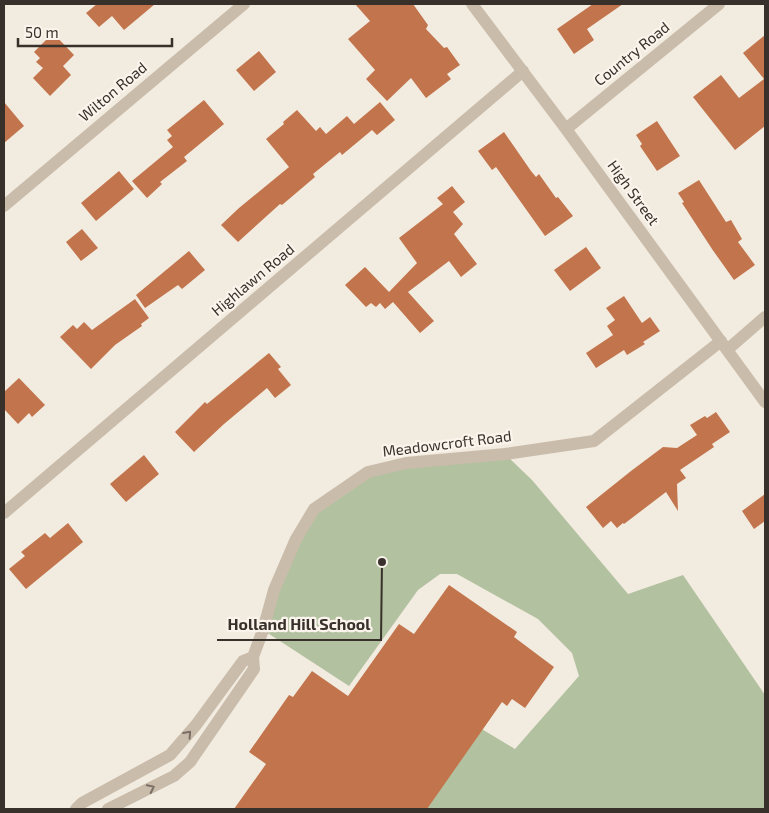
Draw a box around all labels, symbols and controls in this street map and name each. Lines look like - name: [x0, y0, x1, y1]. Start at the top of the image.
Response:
- scale bar: [18, 15, 171, 47]
- street label: Country Road: [590, 17, 673, 89]
- text: 50 m: [25, 23, 59, 41]
- street label: Wilton Road: [75, 58, 150, 125]
- street label: High Street: [604, 156, 664, 229]
- street label: Highlawn Road: [207, 239, 297, 319]
- street label: Meadowcroft Road: [381, 426, 512, 460]
- callout: Holland Hill School: [217, 609, 381, 640]
- text: Holland Hill School: [227, 614, 371, 633]
- one-way arrow: [182, 731, 191, 740]
- one-way arrow: [146, 784, 155, 794]

